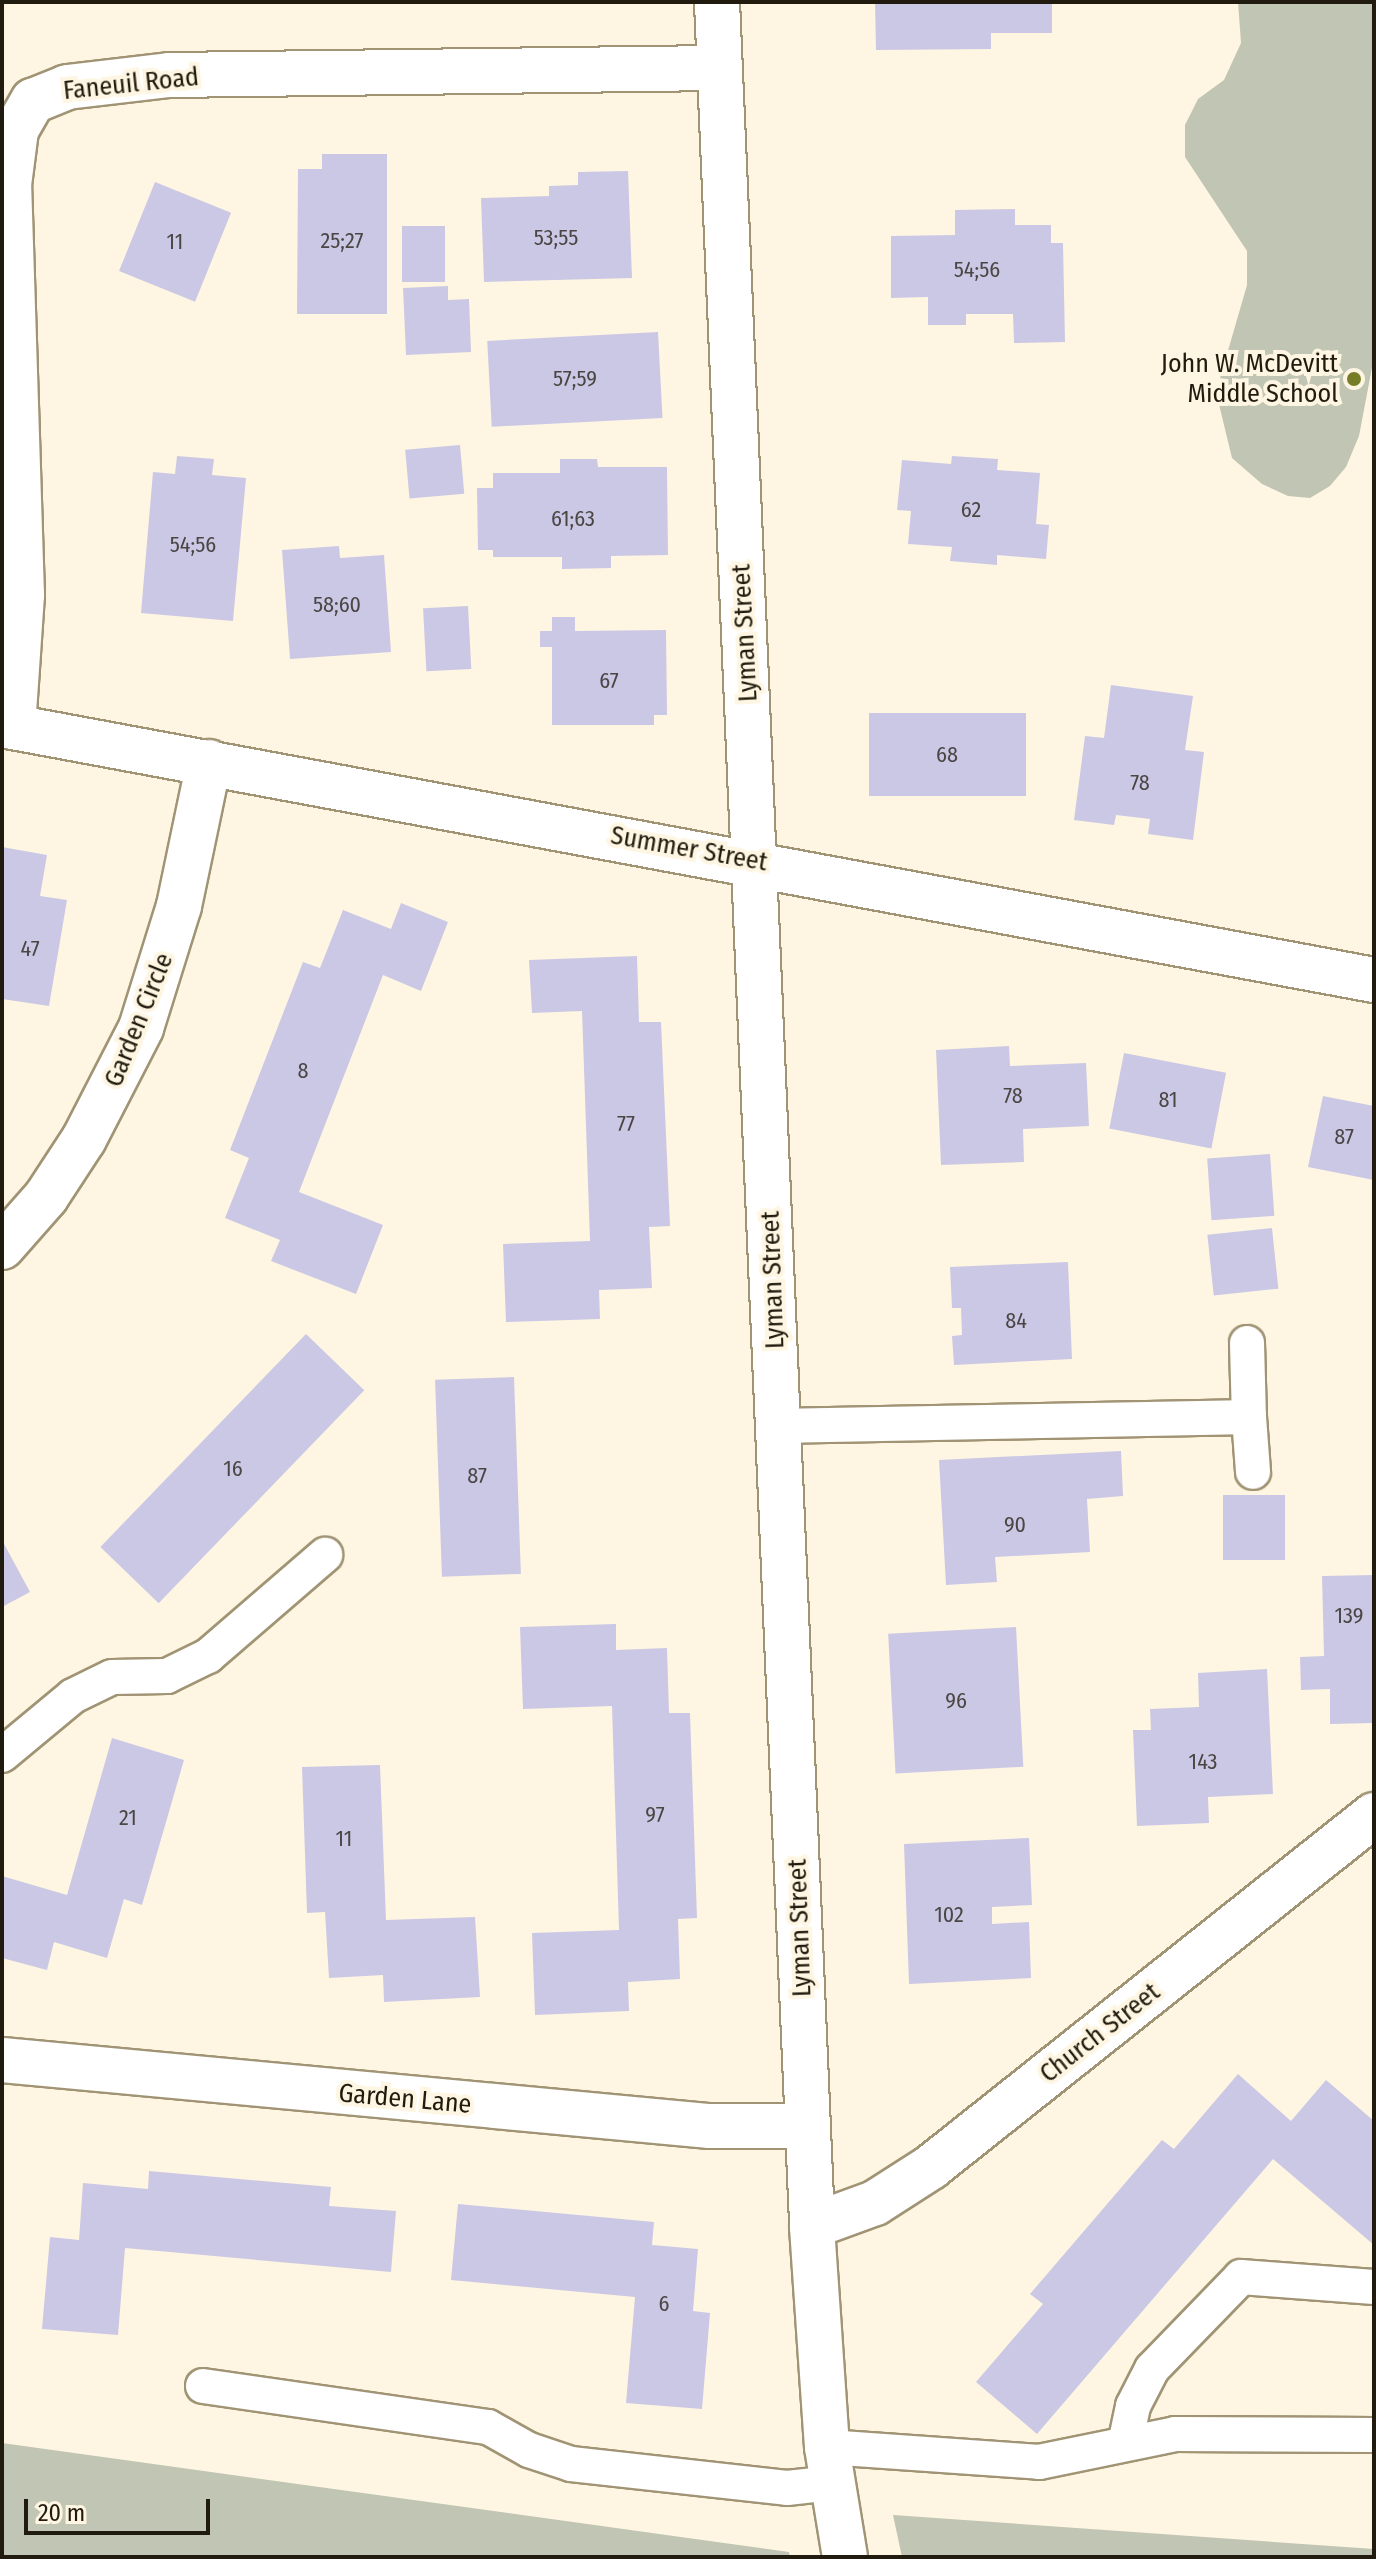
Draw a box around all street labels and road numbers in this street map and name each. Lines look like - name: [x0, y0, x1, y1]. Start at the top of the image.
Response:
- street label: Faneuil Road: [62, 61, 200, 107]
- street label: Lyman Street: [726, 563, 764, 703]
- street label: Summer Street: [608, 820, 770, 878]
- street label: Garden Circle: [98, 949, 180, 1091]
- street label: Lyman Street: [755, 1211, 791, 1349]
- street label: Lyman Street: [782, 1859, 818, 1997]
- street label: Church Street: [1034, 1977, 1166, 2089]
- street label: Garden Lane: [337, 2078, 473, 2120]

